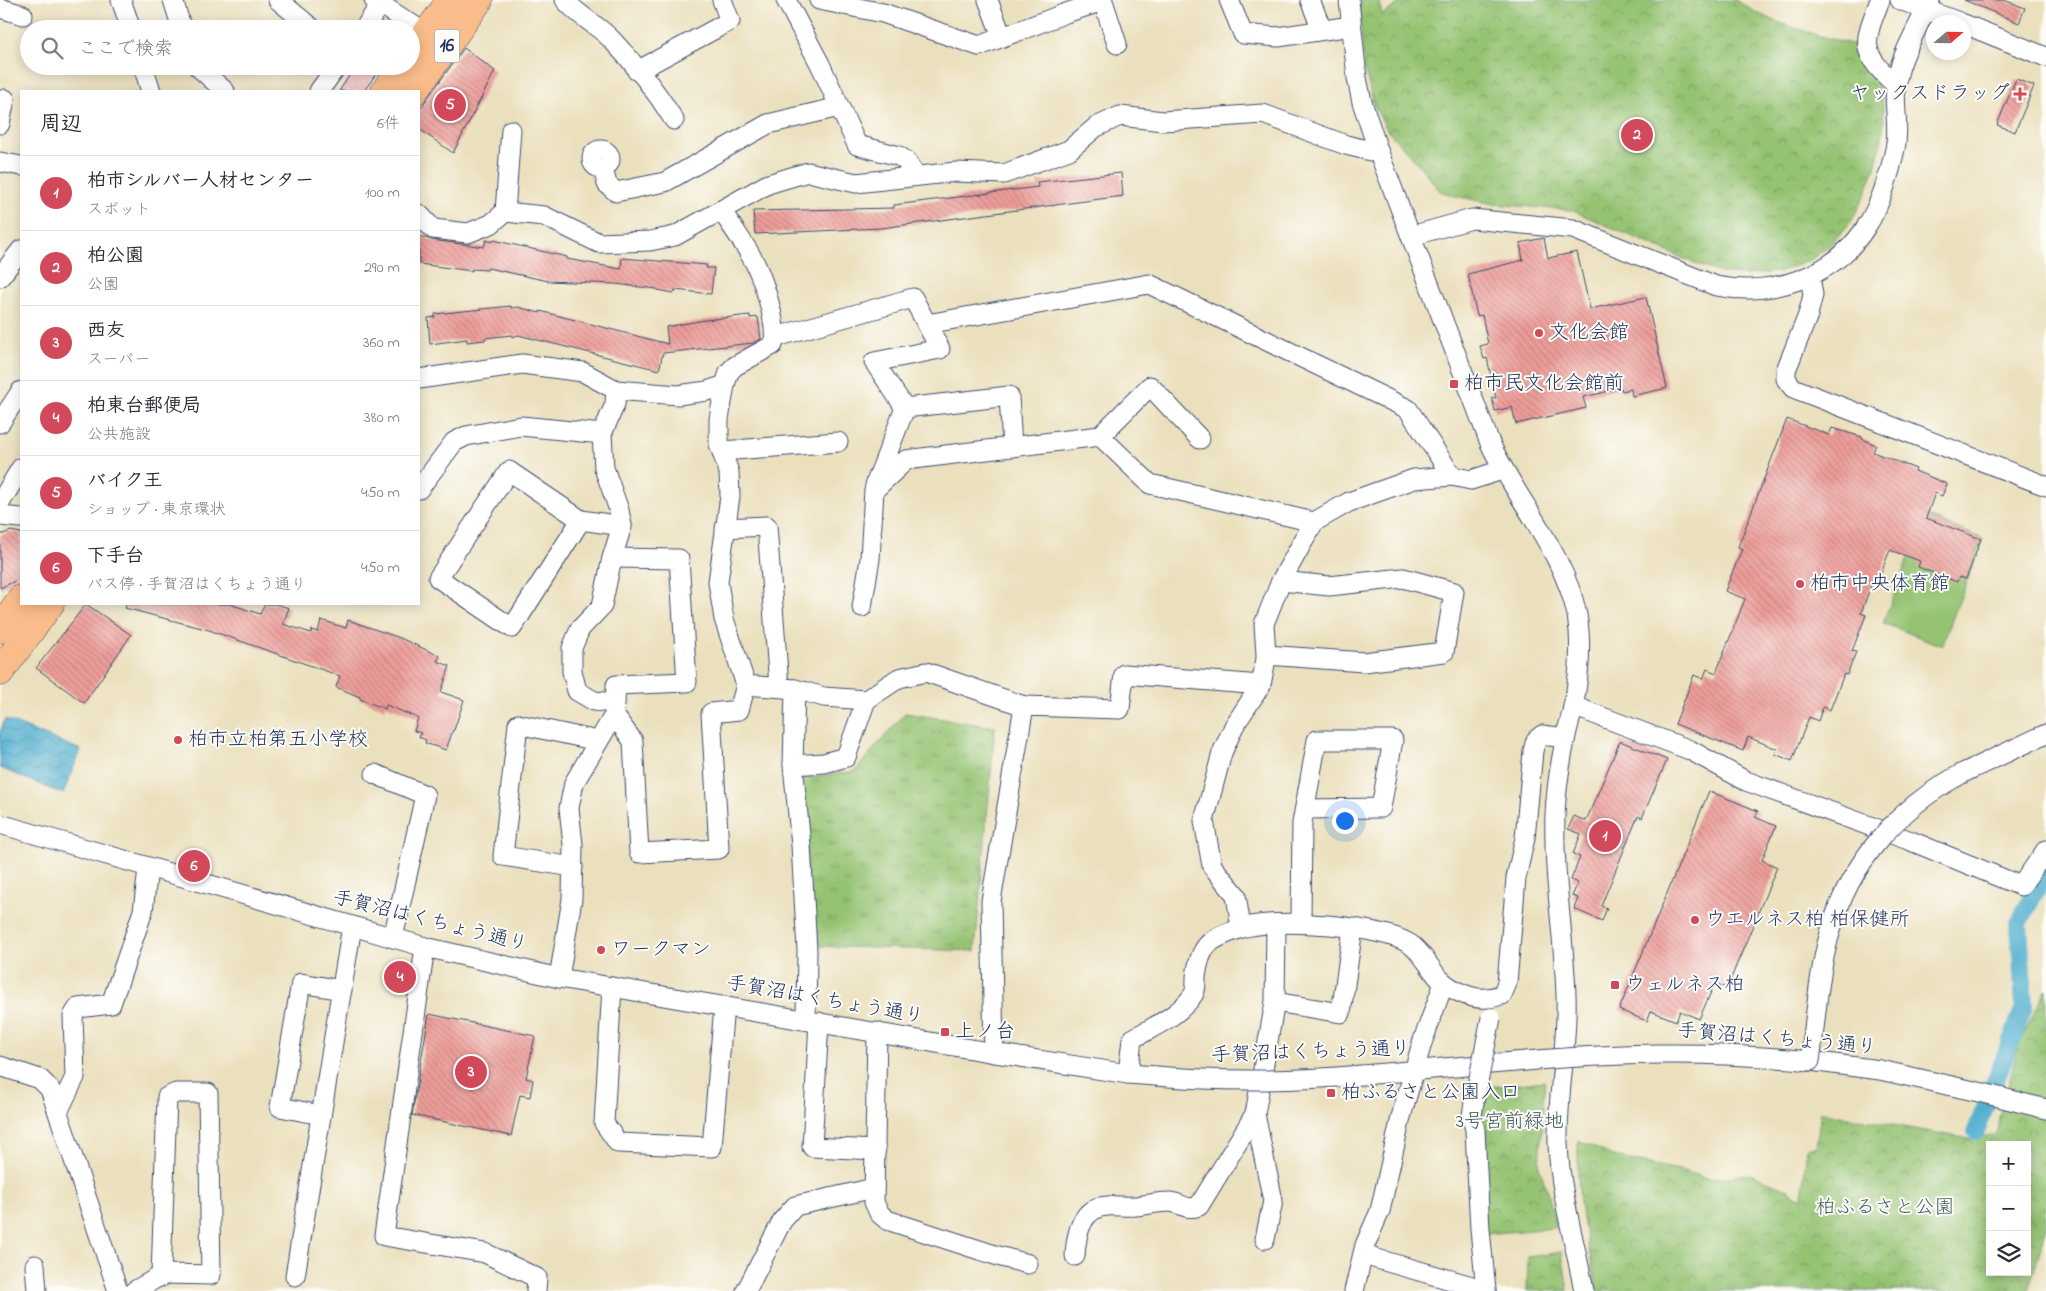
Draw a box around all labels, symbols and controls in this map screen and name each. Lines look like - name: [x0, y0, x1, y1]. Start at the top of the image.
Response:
- north arrow: [1926, 15, 1971, 60]
- search box: [20, 20, 420, 75]
- road number: 16: [434, 29, 460, 62]
- icon: search: [38, 34, 66, 62]
- text: ここで検索: [78, 36, 173, 63]
- place label: ヤックスドラッグ: [1850, 80, 2010, 109]
- pin: 5: [434, 86, 466, 124]
- marker: ヤックスドラッグ: [2014, 88, 2026, 100]
- text: 周辺: [40, 110, 82, 140]
- text: 6件: [377, 112, 400, 136]
- pin: 2: [1621, 116, 1653, 154]
- text: 柏市シルバー人材センター: [87, 168, 314, 195]
- text: 1: [53, 181, 59, 205]
- text: 100 m: [365, 181, 400, 205]
- text: スポット: [87, 198, 151, 222]
- text: 柏公園: [87, 243, 144, 270]
- text: 2: [52, 256, 60, 280]
- text: 290 m: [364, 256, 400, 280]
- text: 公園: [87, 273, 119, 297]
- text: 西友: [87, 318, 125, 345]
- place label: 文化会館: [1549, 319, 1629, 348]
- marker: 文化会館: [1533, 327, 1545, 339]
- text: 3: [53, 331, 59, 355]
- text: 360 m: [363, 331, 400, 355]
- text: スーパー: [87, 348, 150, 372]
- place label: 柏市民文化会館前: [1464, 370, 1624, 399]
- marker: 柏市民文化会館前: [1448, 378, 1460, 390]
- text: 柏東台郵便局: [87, 393, 201, 420]
- text: 4: [53, 406, 59, 430]
- text: 380 m: [364, 406, 400, 430]
- text: 公共施設: [87, 423, 151, 447]
- text: バイク王: [87, 468, 163, 495]
- text: 5: [51, 481, 61, 505]
- text: 450 m: [361, 481, 400, 505]
- text: ショップ · 東京環状: [87, 498, 226, 522]
- text: 下手台: [87, 543, 144, 570]
- text: 6: [52, 556, 60, 580]
- text: 450 m: [361, 556, 400, 580]
- place label: 柏市中央体育館: [1810, 570, 1950, 599]
- text: バス停 · 手賀沼はくちょう通り: [87, 573, 306, 597]
- marker: 柏市中央体育館: [1794, 578, 1806, 590]
- place label: 柏市立柏第五小学校: [188, 726, 368, 755]
- marker: 柏市立柏第五小学校: [172, 734, 184, 746]
- your location: [1332, 808, 1358, 834]
- pin: 1: [1589, 817, 1621, 855]
- pin: 6: [178, 847, 210, 885]
- street label: 手賀沼はくちょう通り: [329, 884, 531, 960]
- place label: ウエルネス柏 柏保健所: [1705, 906, 1910, 935]
- marker: ウエルネス柏 柏保健所: [1689, 914, 1701, 926]
- place label: ワークマン: [611, 936, 711, 965]
- marker: ワークマン: [595, 944, 607, 956]
- pin: 4: [384, 958, 416, 996]
- street label: 手賀沼はくちょう通り: [724, 969, 926, 1033]
- place label: ウェルネス柏: [1625, 971, 1745, 1000]
- marker: ウェルネス柏: [1609, 979, 1621, 991]
- street label: 手賀沼はくちょう通り: [1676, 1017, 1878, 1063]
- place label: 上ノ台: [955, 1018, 1015, 1047]
- marker: 上ノ台: [939, 1026, 951, 1038]
- street label: 手賀沼はくちょう通り: [1211, 1035, 1411, 1071]
- pin: 3: [455, 1053, 487, 1091]
- place label: 柏ふるさと公園入口: [1341, 1079, 1520, 1108]
- marker: 柏ふるさと公園入口: [1325, 1087, 1337, 1099]
- park label: 3号宮前緑地: [1456, 1108, 1564, 1137]
- map controls: [1986, 1141, 2031, 1276]
- button: +: [1986, 1141, 2031, 1186]
- button: −: [1986, 1186, 2031, 1231]
- park label: 柏ふるさと公園: [1815, 1194, 1955, 1223]
- button: layers: [1986, 1231, 2031, 1276]

